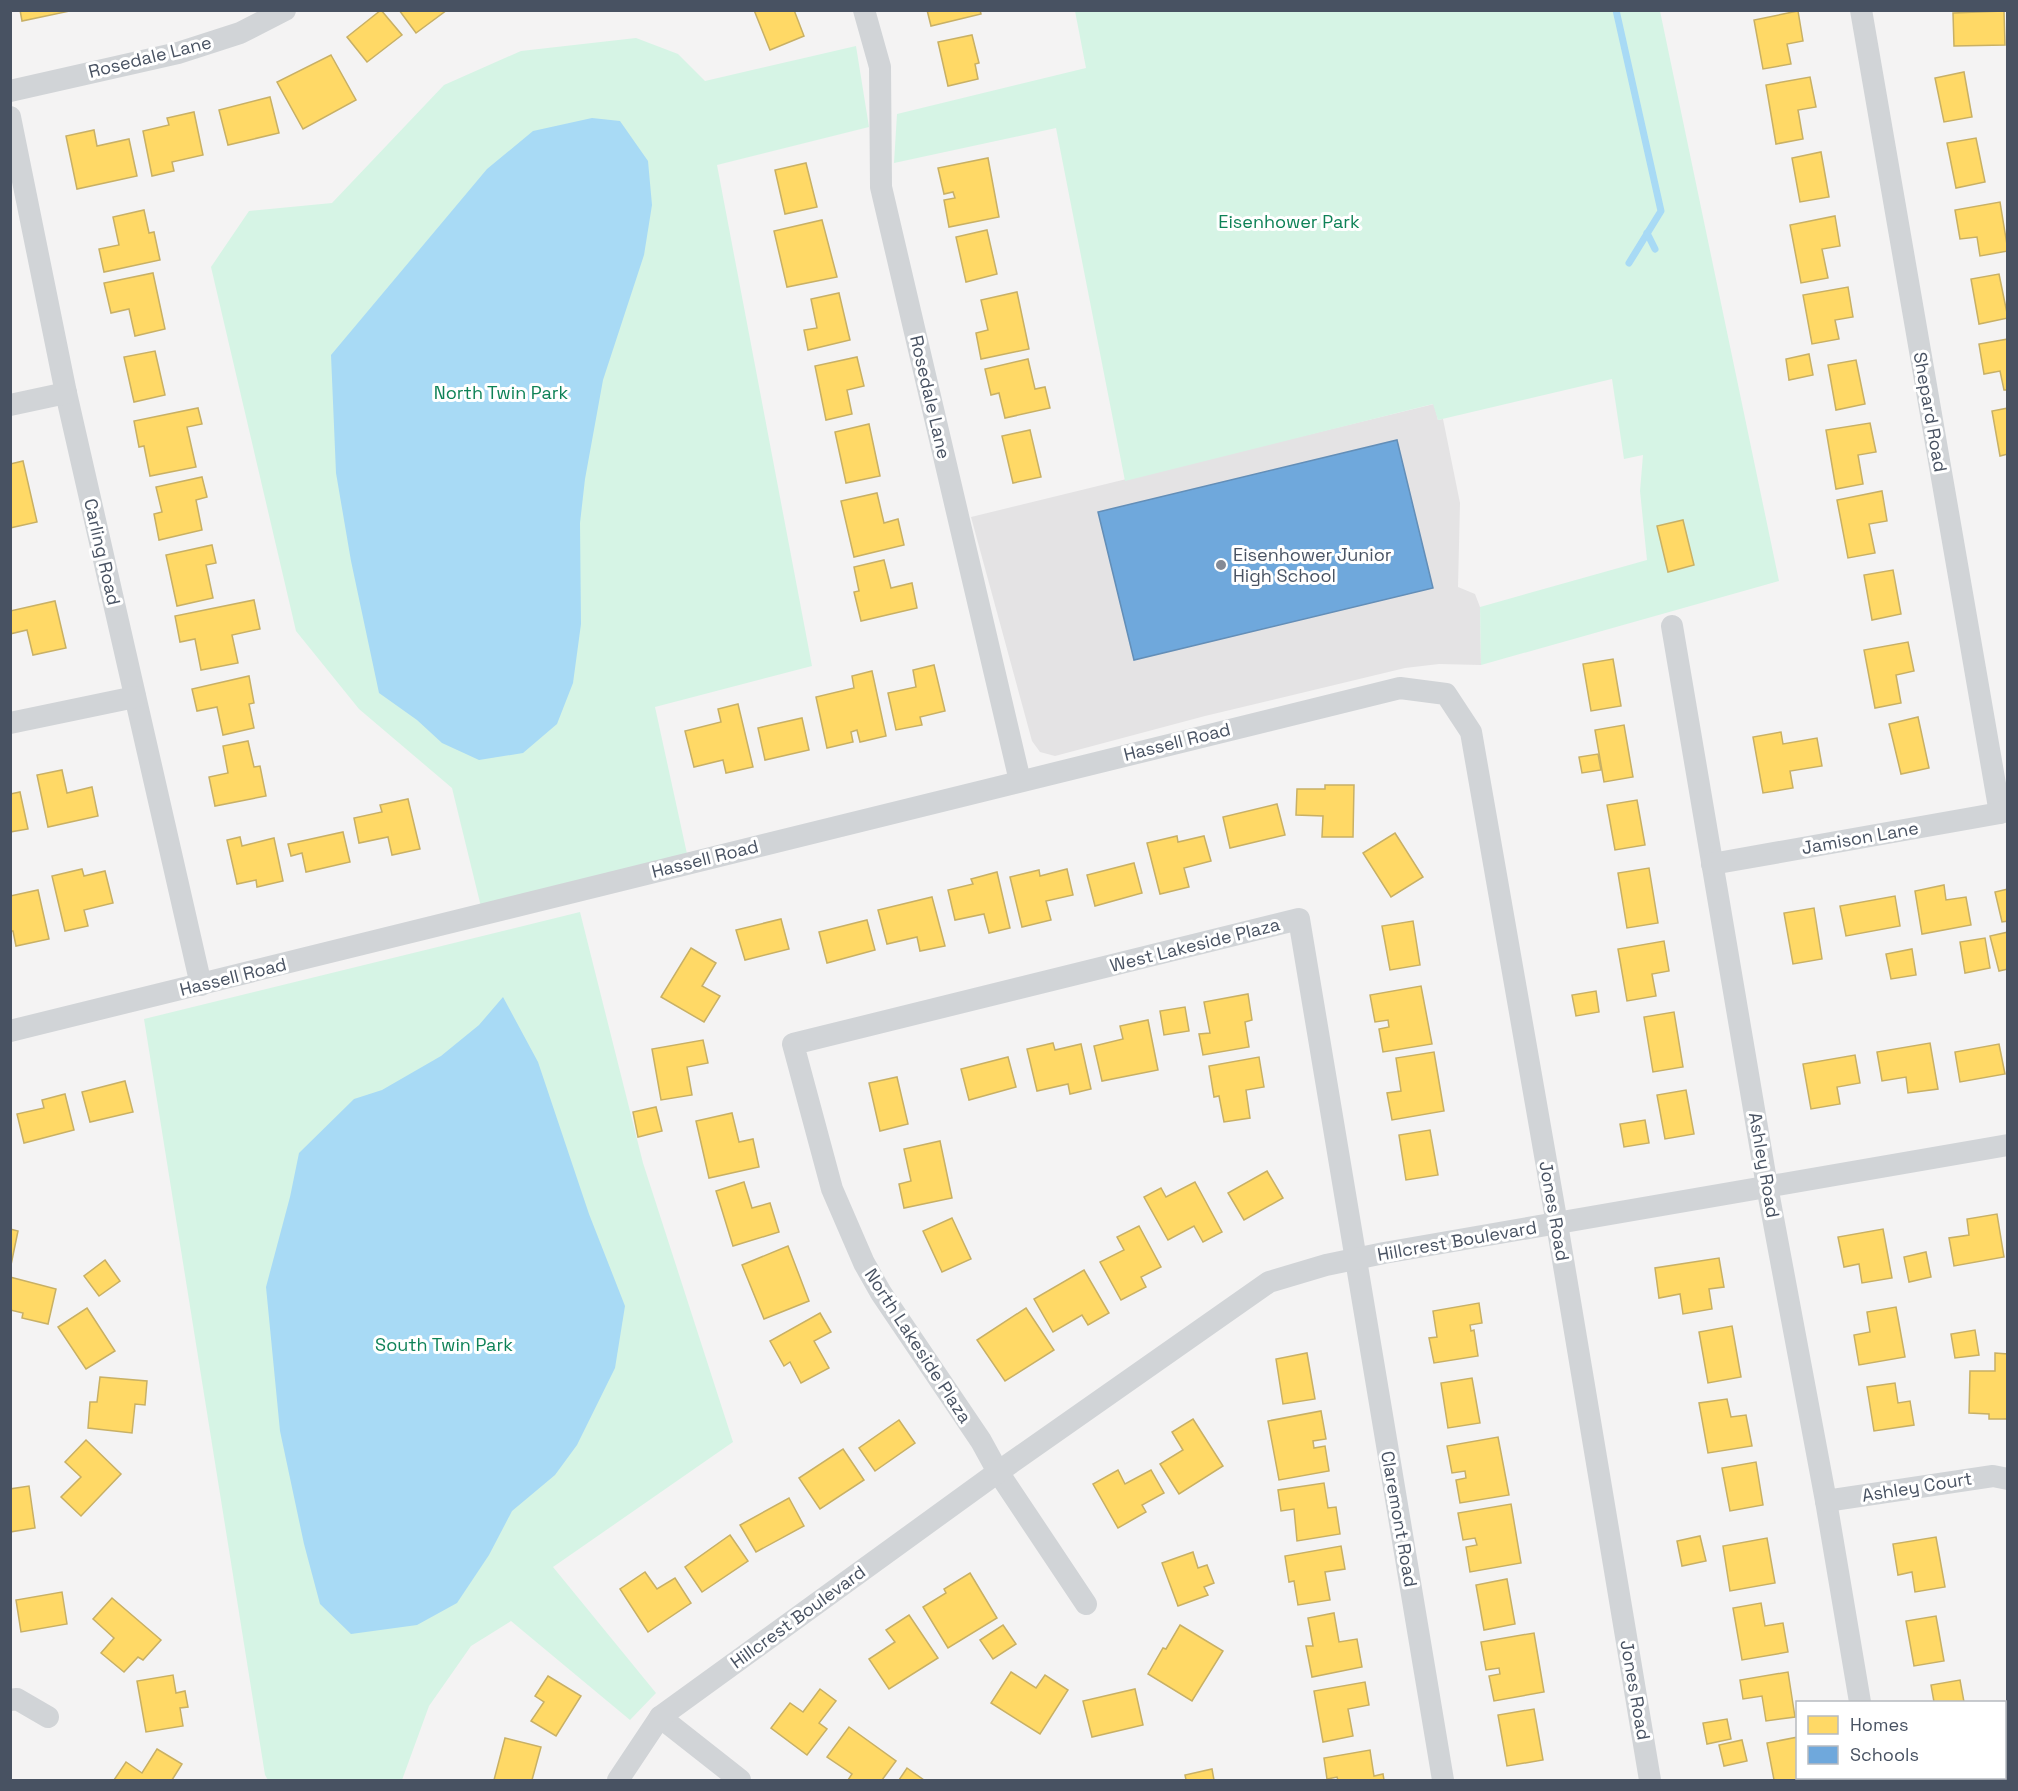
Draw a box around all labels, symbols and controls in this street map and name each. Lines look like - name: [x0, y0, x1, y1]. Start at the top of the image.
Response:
- street label: Rosedale Lane: [86, 30, 214, 83]
- park label: Eisenhower Park: [1218, 210, 1360, 233]
- street label: Rosedale Lane: [905, 333, 956, 461]
- street label: Shepard Road: [1909, 350, 1952, 474]
- park label: North Twin Park: [434, 381, 569, 404]
- street label: Carling Road: [79, 496, 126, 608]
- place label: Eisenhower Junior High School: [1233, 543, 1392, 587]
- marker: Eisenhower Junior High School: [1214, 558, 1228, 572]
- street label: Hassell Road: [1121, 717, 1233, 766]
- street label: Jamison Lane: [1800, 816, 1920, 859]
- street label: Hassell Road: [649, 834, 761, 883]
- street label: West Lakeside Plaza: [1107, 912, 1282, 977]
- street label: Hassell Road: [177, 952, 289, 1001]
- street label: Ashley Road: [1744, 1110, 1785, 1219]
- street label: Jones Road: [1534, 1159, 1575, 1263]
- street label: Hillcrest Boulevard: [1375, 1215, 1539, 1266]
- street label: North Lakeside Plaza: [860, 1264, 977, 1427]
- park label: South Twin Park: [375, 1333, 513, 1356]
- street label: Claremont Road: [1376, 1449, 1423, 1589]
- street label: Ashley Court: [1860, 1466, 1974, 1507]
- street label: Hillcrest Boulevard: [726, 1560, 870, 1673]
- street label: Jones Road: [1615, 1638, 1656, 1742]
- legend: [1796, 1701, 2006, 1779]
- text: Homes: [1850, 1713, 1909, 1736]
- text: Schools: [1850, 1743, 1919, 1766]

